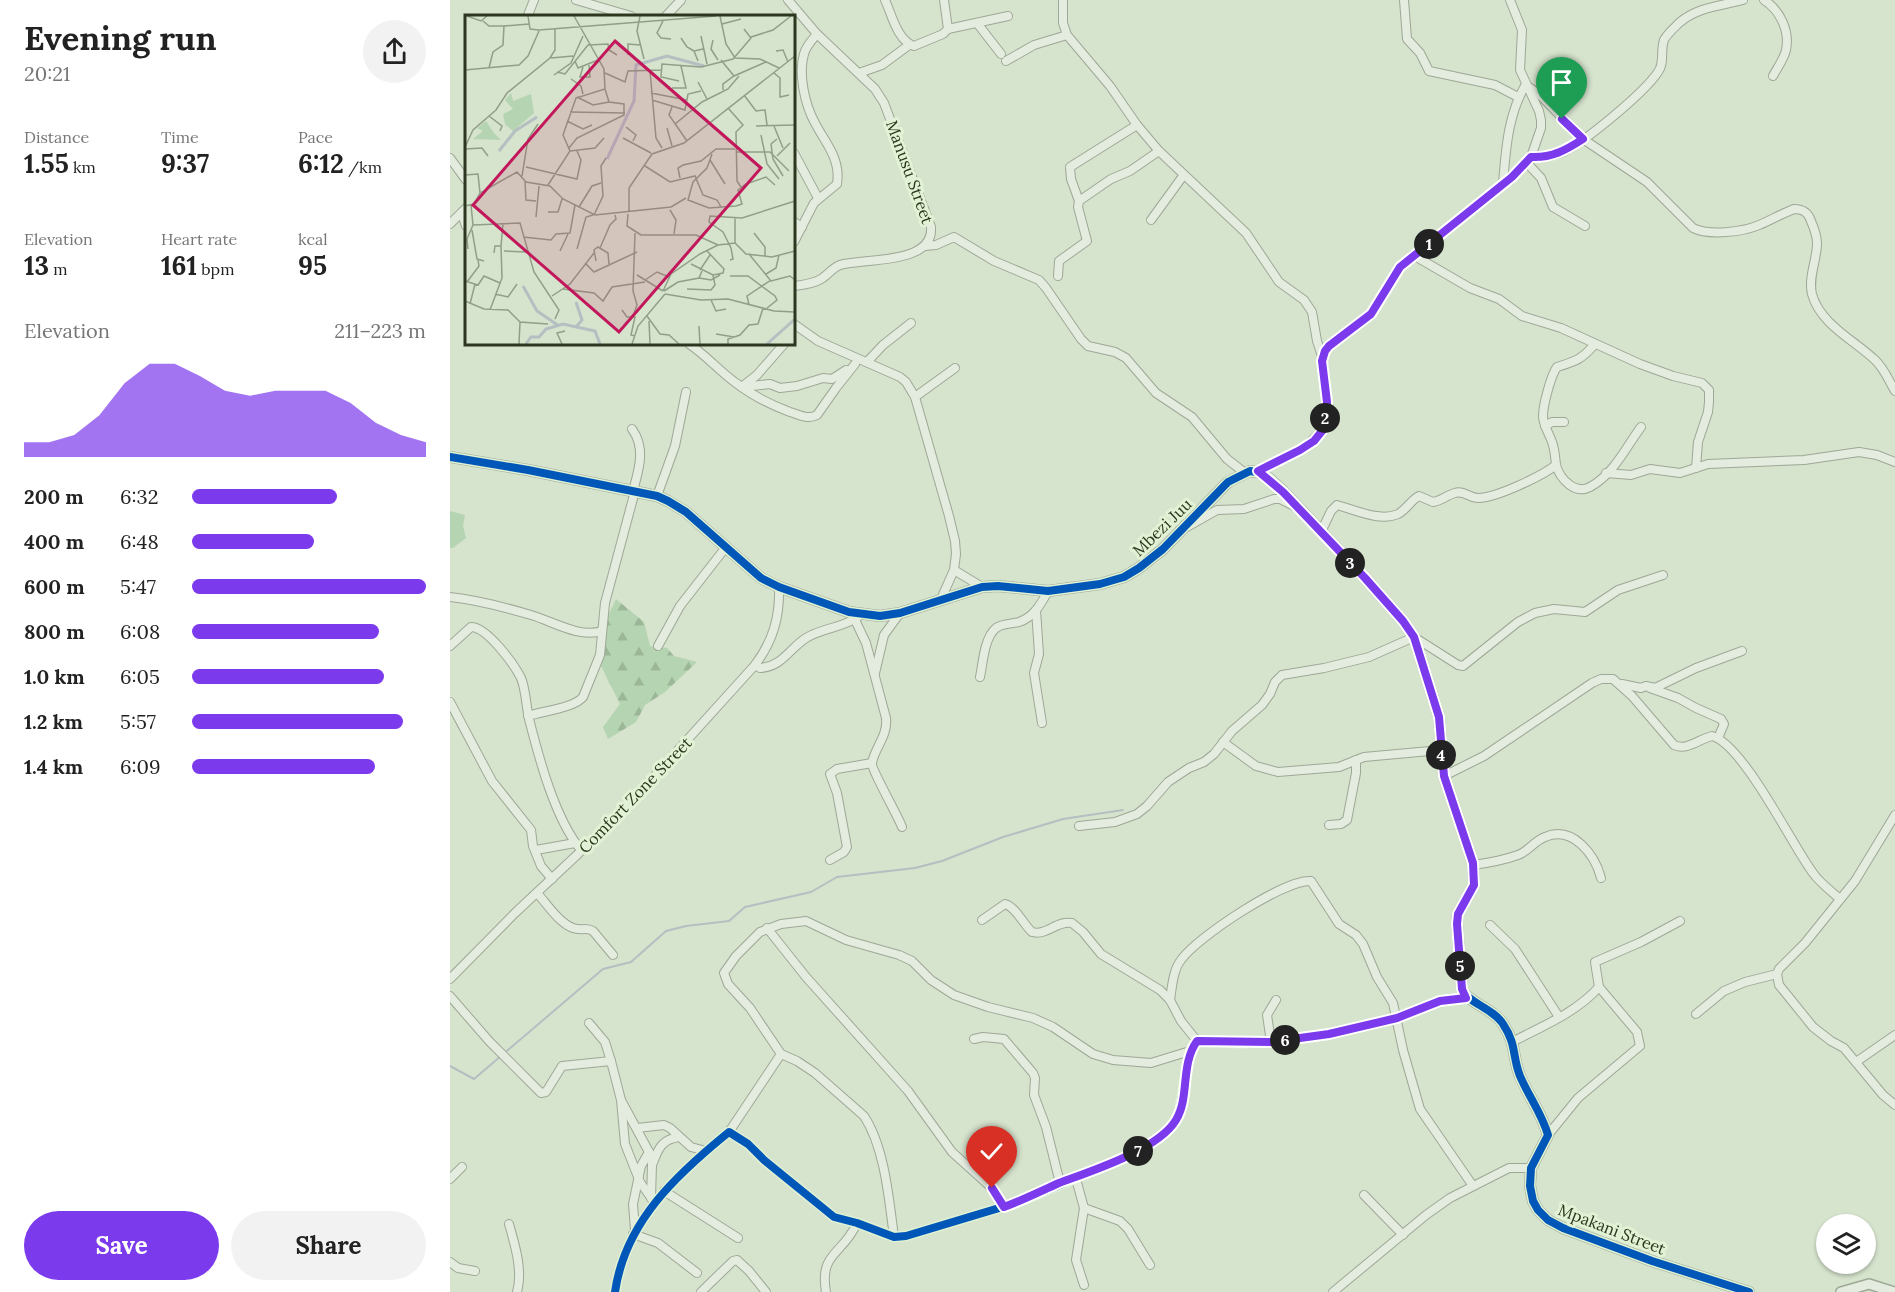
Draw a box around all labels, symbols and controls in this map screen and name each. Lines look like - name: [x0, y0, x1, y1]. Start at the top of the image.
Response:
- inset map: [465, 15, 795, 345]
- text: Evening run: [24, 17, 216, 59]
- button: share: [363, 20, 426, 83]
- pin: [1536, 57, 1587, 119]
- text: 20:21: [24, 61, 70, 86]
- icon: arrive: [1545, 66, 1578, 99]
- street label: Manusu Street: [882, 117, 938, 227]
- text: Distance: [24, 127, 89, 147]
- text: Time: [161, 127, 199, 147]
- text: Pace: [298, 127, 333, 147]
- text: 1.55: [24, 147, 69, 180]
- text: 9:37: [161, 147, 209, 180]
- text: 6:12: [298, 147, 344, 180]
- text: km: [69, 157, 96, 177]
- text: /km: [344, 157, 382, 177]
- text: Elevation: [24, 229, 93, 249]
- text: Heart rate: [161, 229, 237, 249]
- text: kcal: [298, 229, 328, 249]
- pin: 1: [1414, 229, 1444, 259]
- text: 1: [1426, 234, 1432, 254]
- text: 13: [24, 249, 49, 282]
- text: 161: [161, 249, 197, 282]
- text: 95: [298, 249, 327, 282]
- text: m: [49, 259, 68, 279]
- text: bpm: [197, 259, 234, 279]
- text: Elevation: [24, 318, 110, 343]
- text: 211–223 m: [334, 318, 426, 343]
- pin: 2: [1310, 403, 1340, 433]
- text: 2: [1321, 408, 1329, 428]
- text: 200 m: [24, 484, 84, 509]
- text: 6:32: [120, 484, 158, 509]
- street label: Mbezi Juu: [1128, 494, 1196, 560]
- text: 400 m: [24, 529, 84, 554]
- text: 6:48: [120, 529, 159, 554]
- pin: 3: [1335, 548, 1365, 578]
- text: 3: [1346, 553, 1354, 573]
- text: 600 m: [24, 574, 85, 599]
- text: 5:47: [120, 574, 156, 599]
- text: 800 m: [24, 619, 85, 644]
- text: 6:08: [120, 619, 160, 644]
- text: 1.0 km: [24, 664, 85, 689]
- text: 6:05: [120, 664, 160, 689]
- text: 1.2 km: [24, 709, 83, 734]
- text: 5:57: [120, 709, 156, 734]
- street label: Comfort Zone Street: [574, 732, 696, 857]
- pin: 4: [1426, 740, 1456, 770]
- text: 4: [1437, 745, 1445, 765]
- text: 1.4 km: [24, 754, 83, 779]
- text: 6:09: [120, 754, 161, 779]
- pin: 5: [1445, 951, 1475, 981]
- text: 5: [1456, 956, 1464, 976]
- pin: 6: [1270, 1025, 1300, 1055]
- text: 6: [1280, 1030, 1290, 1050]
- pin: [966, 1126, 1017, 1188]
- icon: check: [975, 1135, 1008, 1168]
- pin: 7: [1123, 1136, 1153, 1166]
- text: 7: [1134, 1141, 1142, 1161]
- street label: Mpakani Street: [1556, 1199, 1669, 1259]
- button: Save: [24, 1211, 219, 1280]
- button: Share: [231, 1211, 426, 1280]
- map controls: [1816, 1214, 1876, 1274]
- button: layers: [1816, 1214, 1876, 1274]

